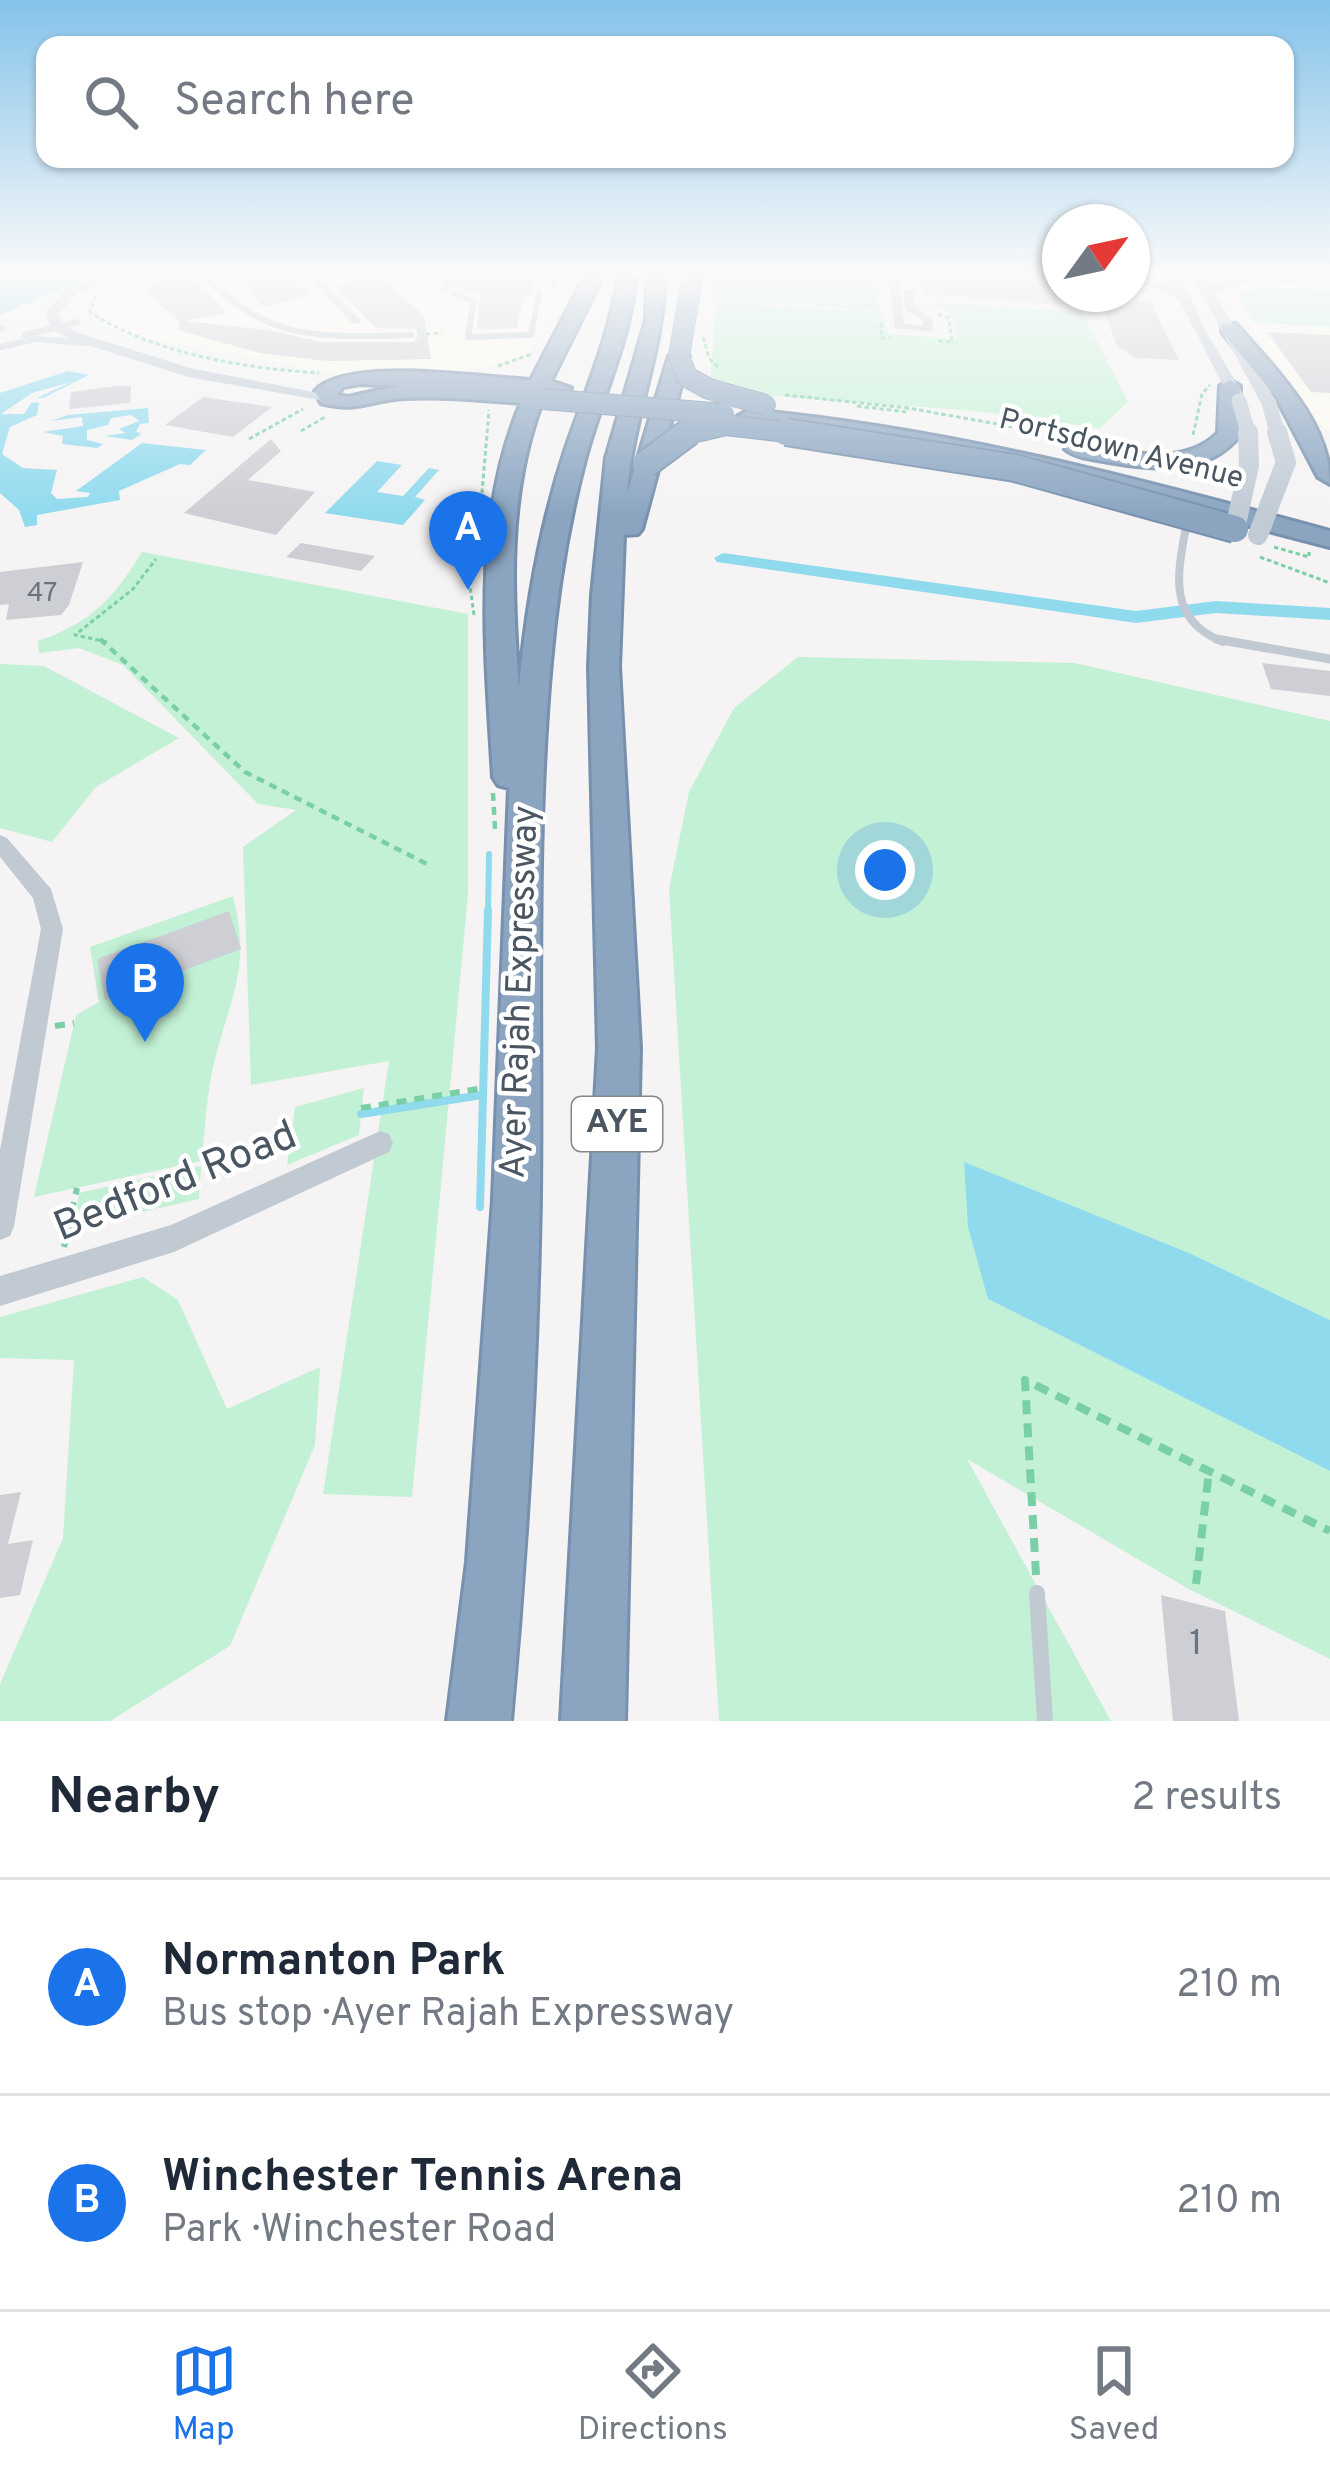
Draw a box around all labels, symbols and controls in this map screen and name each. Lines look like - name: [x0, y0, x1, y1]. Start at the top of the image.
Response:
- search box: [36, 36, 1294, 168]
- icon: search: [78, 69, 144, 135]
- text: Search here: [174, 74, 414, 131]
- north arrow: [1042, 204, 1150, 312]
- street label: Portsdown Avenue: [995, 402, 1247, 498]
- pin: A: [429, 491, 507, 590]
- house number: 47: [27, 577, 57, 611]
- street label: Ayer Rajah Expressway: [491, 805, 551, 1179]
- your location: [855, 840, 915, 900]
- pin: B: [106, 943, 184, 1042]
- road number: AYE: [572, 1097, 662, 1151]
- street label: Bedford Road: [47, 1110, 305, 1256]
- house number: 1: [1189, 1622, 1203, 1668]
- text: Nearby: [48, 1767, 220, 1832]
- text: 2 results: [1131, 1775, 1282, 1824]
- text: Normanton Park: [162, 1934, 505, 1991]
- text: A: [73, 1962, 101, 2011]
- text: 210 m: [1176, 1962, 1282, 2011]
- text: Bus stop · Ayer Rajah Expressway: [162, 1991, 734, 2040]
- text: Winchester Tennis Arena: [162, 2150, 683, 2207]
- text: B: [74, 2178, 100, 2227]
- text: 210 m: [1176, 2178, 1282, 2227]
- text: Park · Winchester Road: [162, 2207, 556, 2256]
- tab: Map: [171, 2338, 237, 2452]
- tab: Directions: [578, 2338, 728, 2452]
- tab: Saved: [1069, 2338, 1159, 2452]

